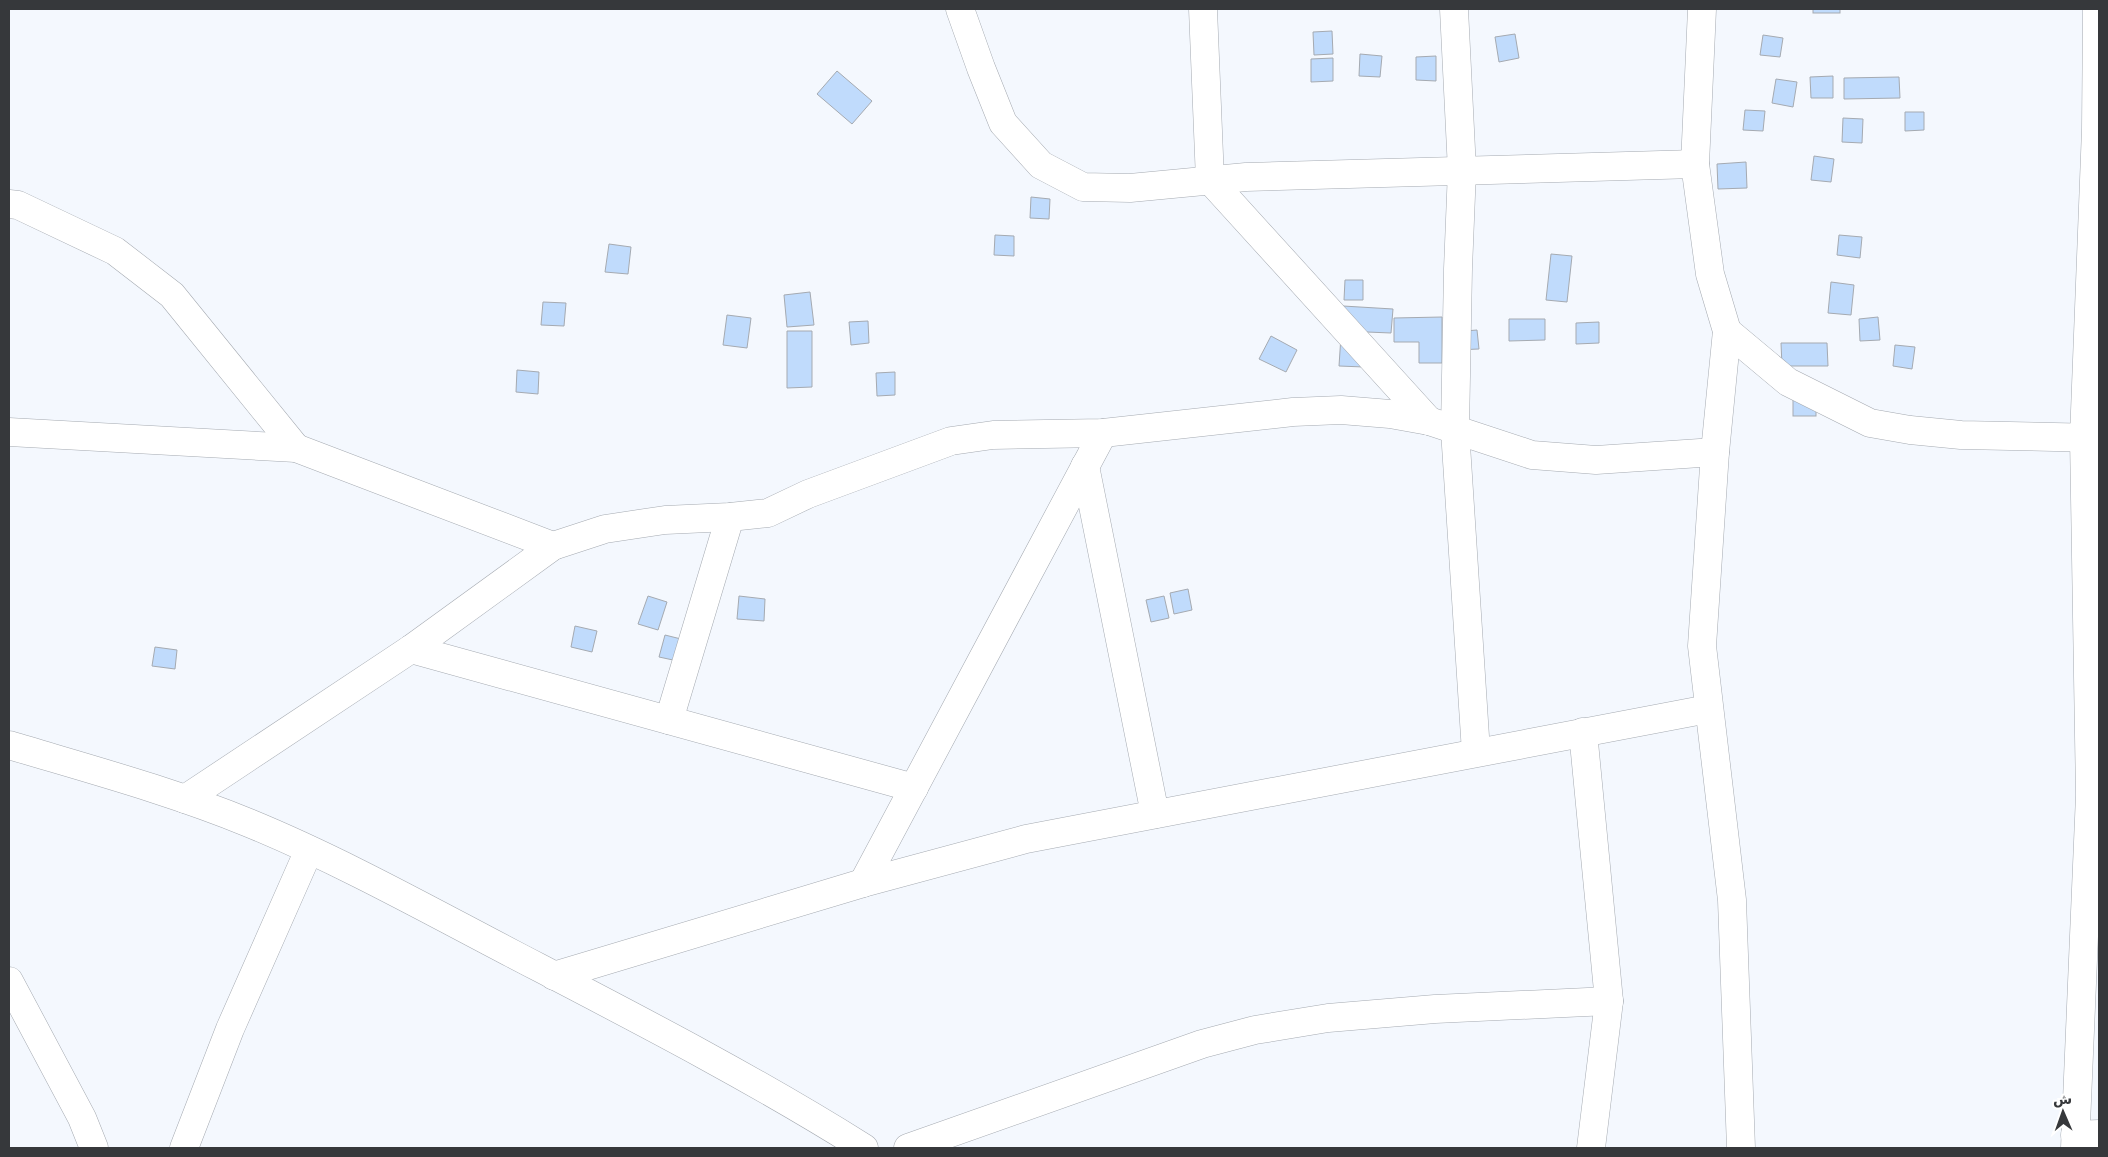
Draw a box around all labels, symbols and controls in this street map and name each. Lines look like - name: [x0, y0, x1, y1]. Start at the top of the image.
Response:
- north arrow: [2038, 1087, 2088, 1137]
- text: ش: [2053, 1091, 2072, 1107]

